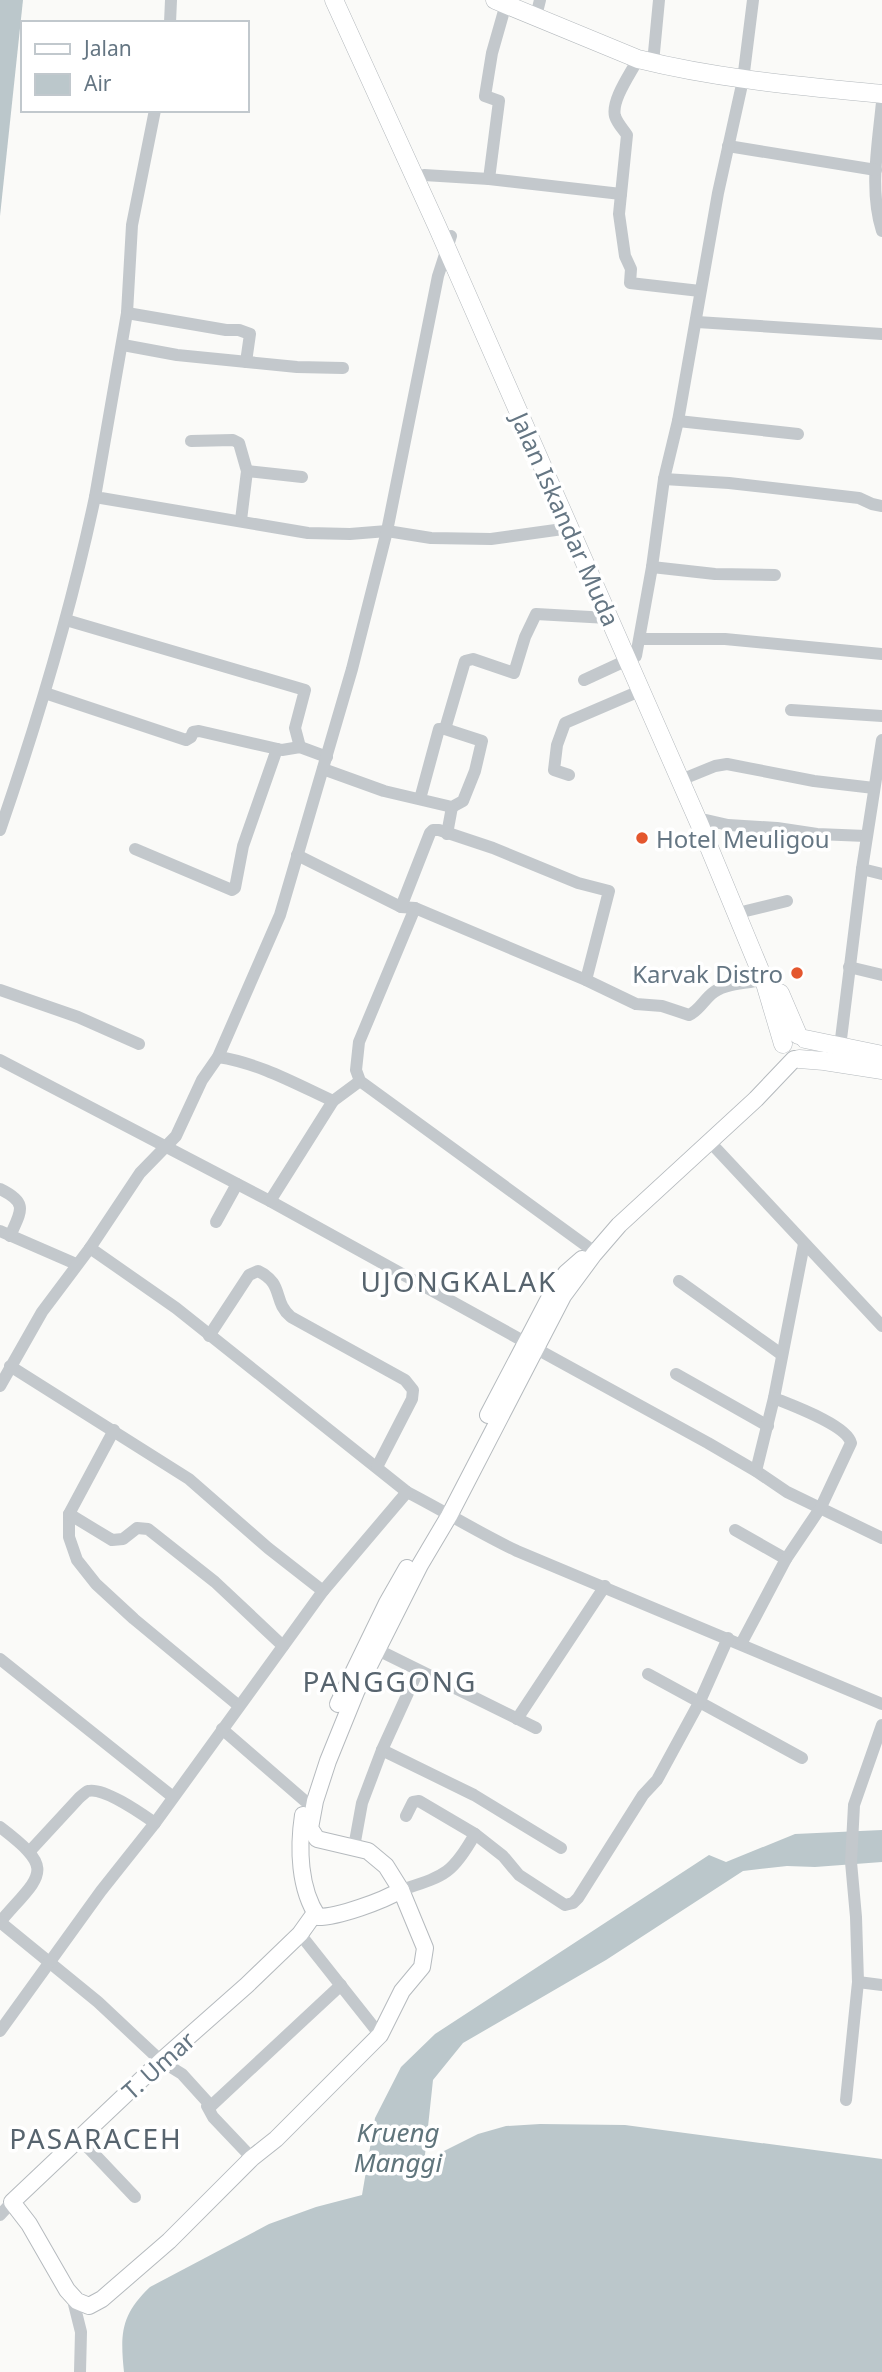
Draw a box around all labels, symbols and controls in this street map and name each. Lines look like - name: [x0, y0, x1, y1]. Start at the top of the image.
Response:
- legend: [21, 21, 248, 112]
- text: Jalan: [82, 34, 132, 62]
- text: Air: [84, 69, 112, 97]
- street label: Jalan Iskandar Muda: [503, 405, 628, 631]
- place label: Hotel Meuligou: [656, 822, 830, 855]
- marker: Hotel Meuligou: [634, 830, 650, 846]
- place label: Karvak Distro: [632, 957, 783, 990]
- marker: Karvak Distro: [789, 965, 805, 981]
- district label: UJONGKALAK: [361, 1262, 557, 1300]
- district label: PANGGONG: [302, 1662, 478, 1700]
- street label: T. Umar: [114, 2023, 202, 2107]
- water label: Krueng Manggi: [354, 2114, 444, 2180]
- district label: PASARACEH: [9, 2119, 183, 2157]

